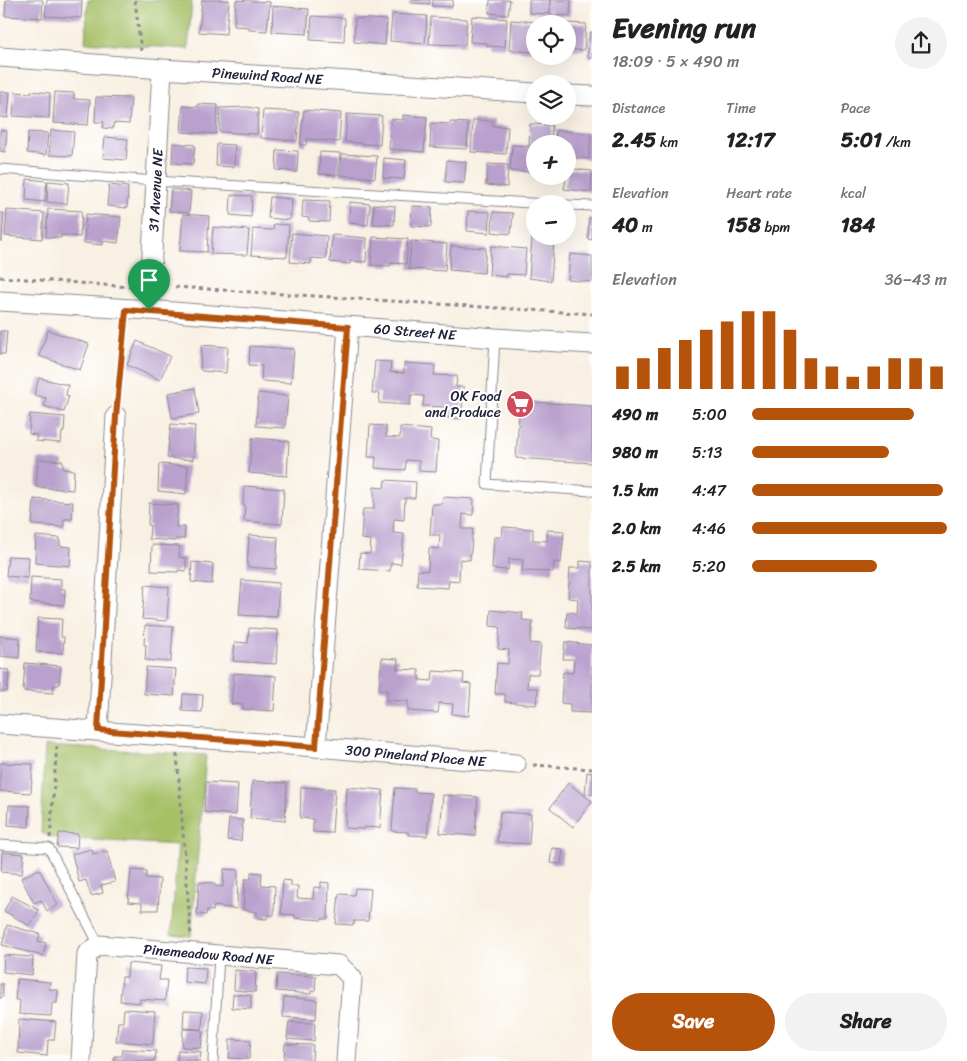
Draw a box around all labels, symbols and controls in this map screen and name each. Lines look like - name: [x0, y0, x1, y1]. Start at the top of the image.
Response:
- text: Evening run: [612, 3, 756, 52]
- map controls: [526, 15, 576, 245]
- button: locate: [526, 15, 576, 65]
- button: share: [895, 17, 947, 69]
- text: 18:09 · 5 × 490 m: [612, 47, 739, 76]
- street label: Pinewind Road NE: [211, 60, 325, 92]
- button: layers: [526, 75, 576, 125]
- text: Distance: [612, 96, 665, 121]
- text: Time: [726, 96, 756, 121]
- text: Pace: [841, 96, 870, 121]
- text: 2.45: [612, 121, 656, 159]
- text: 12:17: [726, 121, 775, 159]
- text: 5:01: [841, 121, 882, 159]
- text: km: [656, 130, 678, 155]
- text: /km: [882, 130, 911, 155]
- button: +: [526, 135, 576, 185]
- street label: 31 Avenue NE: [141, 147, 170, 232]
- text: Elevation: [612, 181, 669, 206]
- text: Heart rate: [726, 181, 792, 206]
- text: kcal: [841, 181, 866, 206]
- button: −: [526, 195, 576, 245]
- text: 40: [612, 206, 638, 244]
- text: 158: [726, 206, 761, 244]
- text: 184: [841, 206, 875, 244]
- text: m: [638, 215, 653, 240]
- text: bpm: [761, 215, 790, 240]
- pin: [128, 259, 170, 310]
- text: Elevation: [612, 265, 677, 294]
- text: 36–43 m: [885, 265, 947, 294]
- icon: arrive: [135, 266, 163, 294]
- street label: 60 Street NE: [373, 316, 458, 347]
- place label: OK Food and Produce: [425, 384, 503, 425]
- supermarket icon: OK Food and Produce: [505, 389, 535, 419]
- text: 490 m: [612, 400, 658, 429]
- text: 5:00: [692, 400, 727, 429]
- text: 980 m: [612, 438, 658, 467]
- text: 5:13: [692, 438, 722, 467]
- text: 1.5 km: [612, 476, 658, 505]
- text: 4:47: [692, 476, 726, 505]
- text: 2.0 km: [612, 514, 661, 543]
- text: 4:46: [692, 514, 726, 543]
- text: 2.5 km: [612, 552, 661, 581]
- text: 5:20: [692, 552, 726, 581]
- street label: 300 Pineland Place NE: [344, 737, 488, 774]
- street label: Pinemeadow Road NE: [142, 936, 276, 972]
- button: Save: [612, 993, 775, 1051]
- button: Share: [785, 993, 947, 1051]

